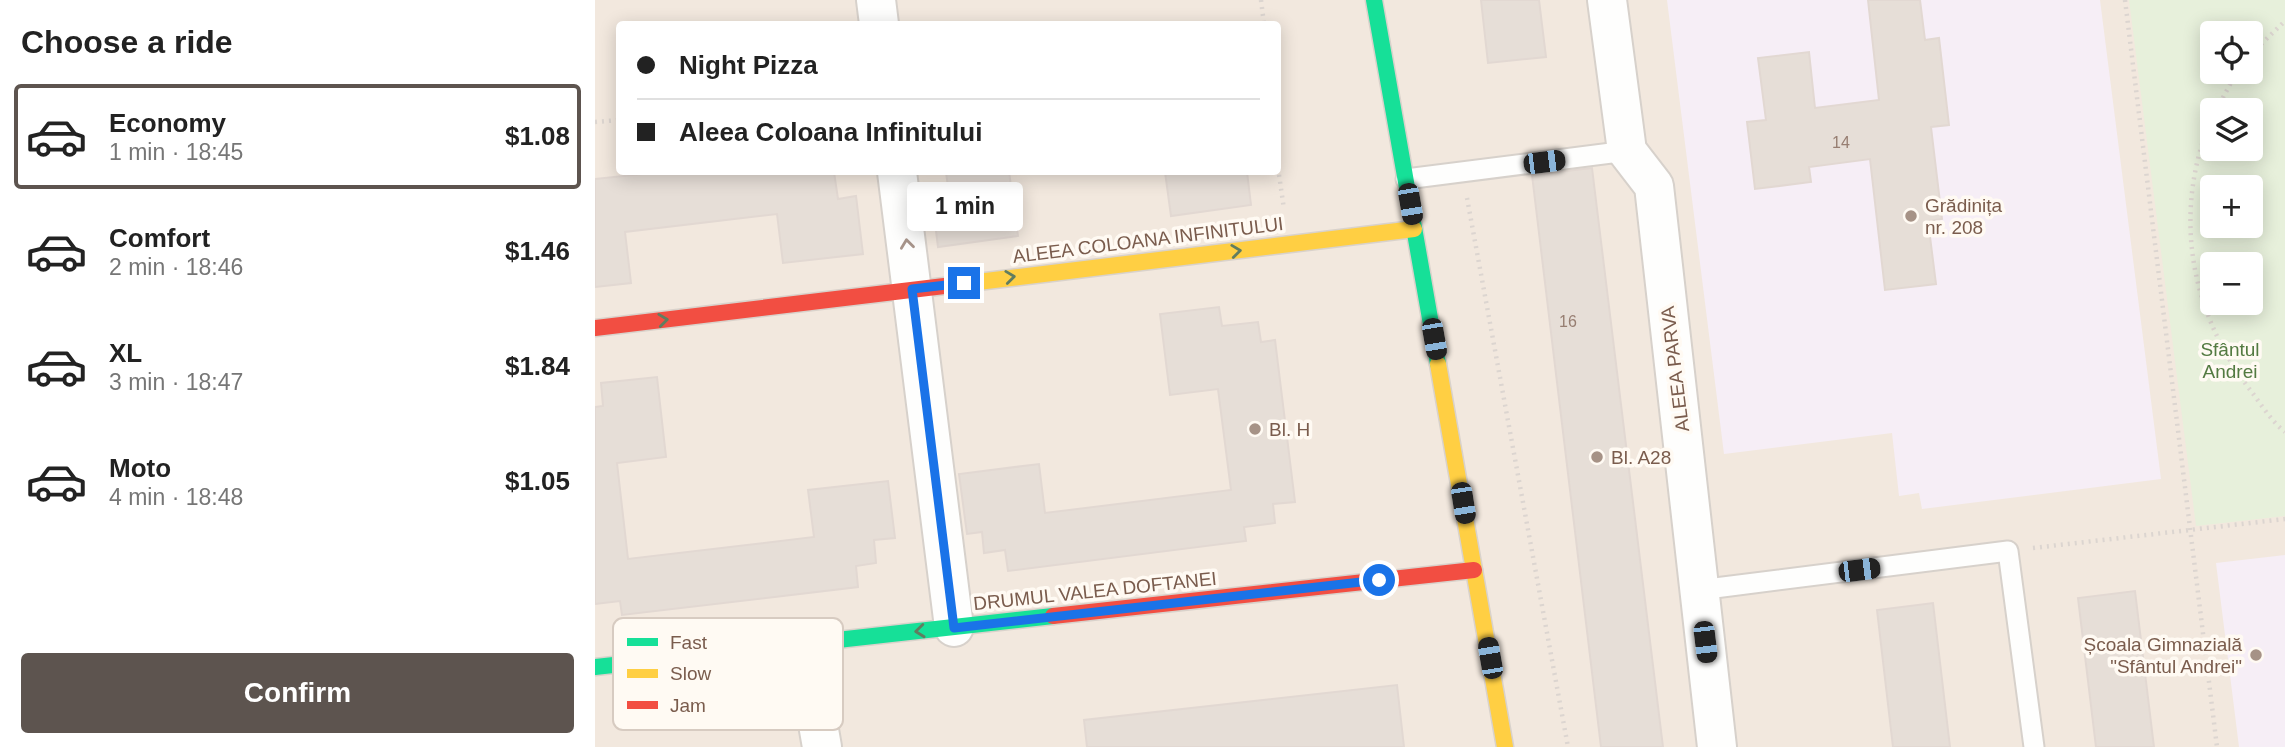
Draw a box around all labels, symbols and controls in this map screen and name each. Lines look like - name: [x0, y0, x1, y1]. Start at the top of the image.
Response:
- map controls: [2200, 21, 2263, 315]
- button: locate: [2200, 21, 2263, 84]
- text: Choose a ride: [21, 24, 233, 60]
- text: Night Pizza: [679, 50, 818, 80]
- button: layers: [2200, 98, 2263, 161]
- icon: car: [25, 105, 88, 168]
- text: Economy: [109, 108, 226, 138]
- text: Aleea Coloana Infinitului: [679, 117, 982, 147]
- text: $1.08: [505, 121, 570, 151]
- house number: 14: [1832, 134, 1850, 151]
- text: 1 min · 18:45: [109, 139, 243, 165]
- car: [1522, 149, 1567, 175]
- button: +: [2200, 175, 2263, 238]
- car: [1397, 181, 1424, 227]
- callout: 1 min: [906, 182, 1022, 230]
- text: 1 min: [935, 193, 995, 219]
- place label: Grădinița nr. 208: [1925, 195, 2003, 238]
- marker: Grădinița nr. 208: [1903, 208, 1919, 224]
- street label: ALEEA COLOANA INFINITULUI: [1012, 213, 1284, 267]
- icon: car: [25, 220, 88, 283]
- text: Comfort: [109, 223, 210, 253]
- text: $1.46: [505, 236, 570, 266]
- one-way arrow: [899, 238, 914, 250]
- one-way arrow: [1230, 244, 1242, 259]
- button: −: [2200, 252, 2263, 315]
- text: 2 min · 18:46: [109, 254, 243, 280]
- route end: [948, 267, 980, 299]
- one-way arrow: [1004, 270, 1016, 285]
- street label: ALEEA PARVA: [1657, 305, 1693, 433]
- one-way arrow: [657, 312, 669, 327]
- house number: 16: [1559, 313, 1577, 330]
- car: [1421, 316, 1448, 362]
- icon: car: [25, 335, 88, 398]
- text: XL: [109, 338, 142, 368]
- park label: Sfântul Andrei: [2200, 339, 2260, 382]
- text: $1.84: [505, 351, 570, 381]
- text: 3 min · 18:47: [109, 369, 243, 395]
- place label: Bl. H: [1269, 419, 1310, 440]
- marker: Bl. H: [1247, 421, 1263, 437]
- place label: Bl. A28: [1611, 447, 1671, 468]
- marker: Bl. A28: [1589, 449, 1605, 465]
- icon: car: [25, 450, 88, 513]
- text: Moto: [109, 453, 171, 483]
- text: $1.05: [505, 466, 570, 496]
- car: [1450, 481, 1477, 525]
- text: 4 min · 18:48: [109, 484, 243, 510]
- car: [1837, 557, 1882, 583]
- route start: [1363, 564, 1395, 596]
- street label: DRUMUL VALEA DOFTANEI: [972, 568, 1218, 614]
- legend: [613, 618, 843, 730]
- car: [1693, 620, 1718, 664]
- one-way arrow: [914, 624, 925, 639]
- text: Fast: [670, 632, 708, 653]
- place label: Școala Gimnazială "Sfântul Andrei": [2084, 634, 2242, 677]
- car: [1477, 635, 1504, 681]
- marker: Școala Gimnazială "Sfântul Andrei": [2248, 647, 2264, 663]
- button: Confirm: [21, 653, 574, 733]
- text: Slow: [670, 663, 711, 684]
- text: Jam: [670, 695, 706, 716]

